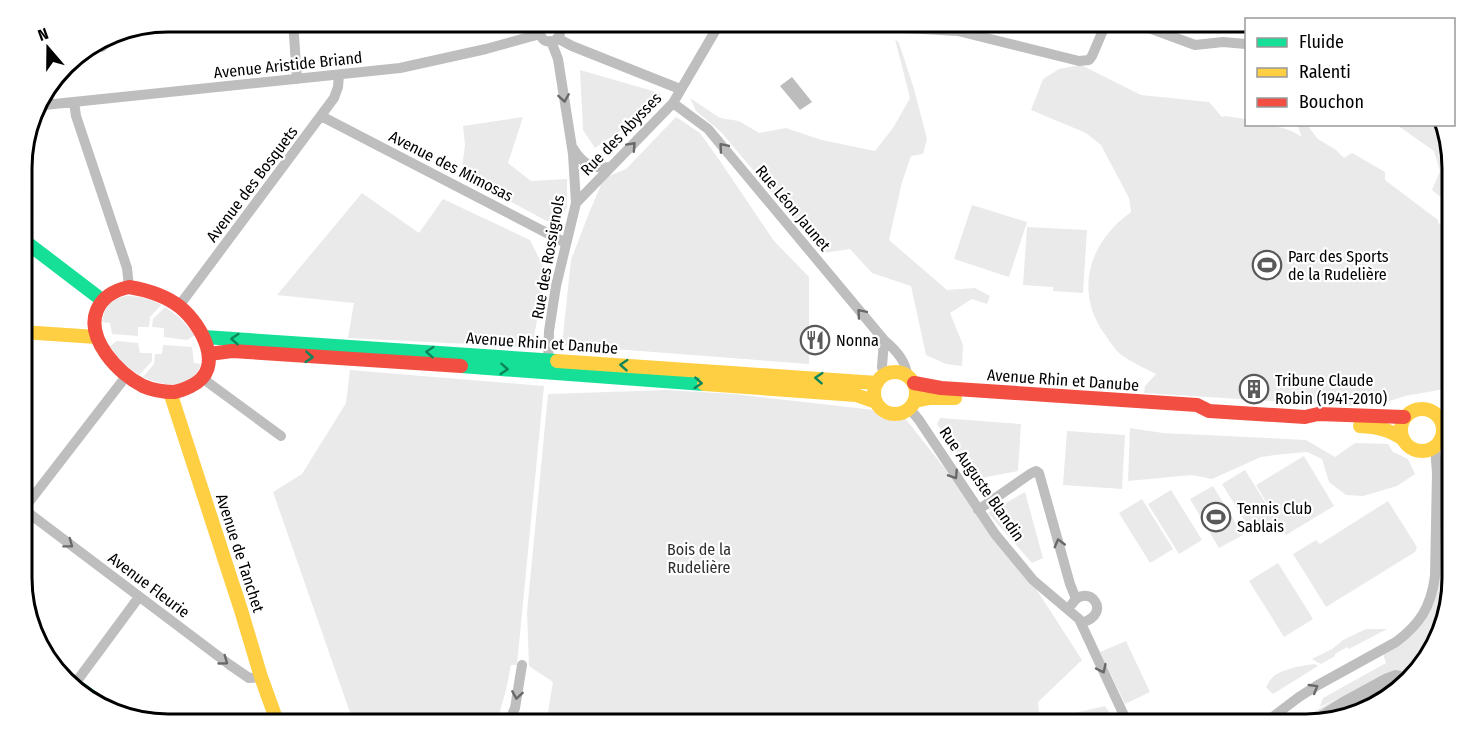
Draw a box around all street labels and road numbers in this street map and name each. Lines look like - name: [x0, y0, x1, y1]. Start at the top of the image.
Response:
- street label: Avenue Aristide Briand: [213, 48, 363, 82]
- street label: Rue des Abysses: [577, 88, 665, 179]
- street label: Avenue des Bosquets: [202, 122, 302, 246]
- street label: Avenue des Mimosas: [386, 127, 516, 205]
- street label: Rue Léon Jaunet: [752, 161, 835, 255]
- street label: Rue des Rossignols: [528, 193, 568, 321]
- street label: Avenue Rhin et Danube: [465, 328, 619, 358]
- street label: Avenue Rhin et Danube: [986, 365, 1140, 395]
- street label: Rue Auguste Blandin: [936, 423, 1028, 545]
- street label: Avenue de Tanchet: [212, 491, 268, 615]
- street label: Avenue Fleurie: [105, 548, 193, 622]

